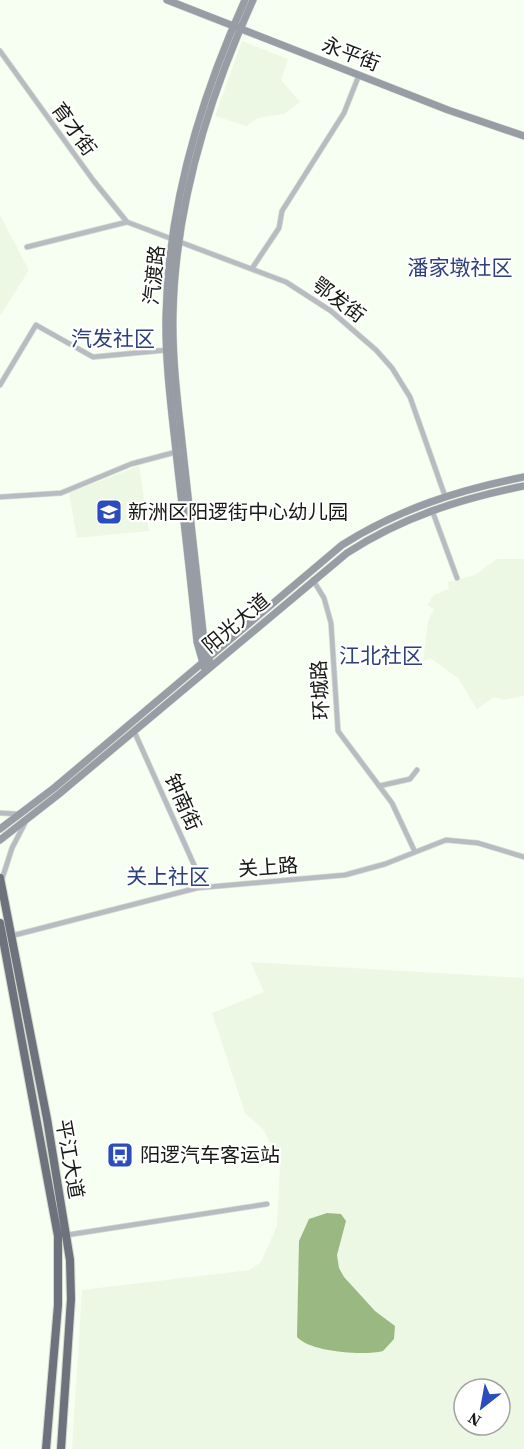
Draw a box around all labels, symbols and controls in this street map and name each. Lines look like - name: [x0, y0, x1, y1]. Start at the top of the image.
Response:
- street label: 永平街: [318, 30, 384, 78]
- street label: 育才街: [45, 97, 103, 161]
- street label: 汽渡路: [137, 244, 171, 306]
- district label: 潘家墩社区: [408, 253, 513, 282]
- street label: 鄂发街: [307, 271, 371, 329]
- district label: 汽发社区: [71, 324, 155, 353]
- school or university icon: 新洲区阳逻街中心幼儿园: [94, 497, 124, 527]
- place label: 新洲区阳逻街中心幼儿园: [128, 498, 348, 526]
- street label: 阳光大道: [196, 587, 276, 659]
- district label: 江北社区: [339, 641, 423, 670]
- street label: 环城路: [304, 659, 336, 721]
- street label: 钟南街: [158, 769, 208, 835]
- street label: 关上路: [237, 851, 299, 883]
- district label: 关上社区: [126, 862, 210, 891]
- street label: 平江大道: [49, 1117, 91, 1201]
- bus stop icon: 阳逻汽车客运站: [105, 1140, 135, 1170]
- place label: 阳逻汽车客运站: [140, 1141, 280, 1169]
- north arrow: [452, 1377, 512, 1437]
- text: N: [463, 1407, 485, 1432]

